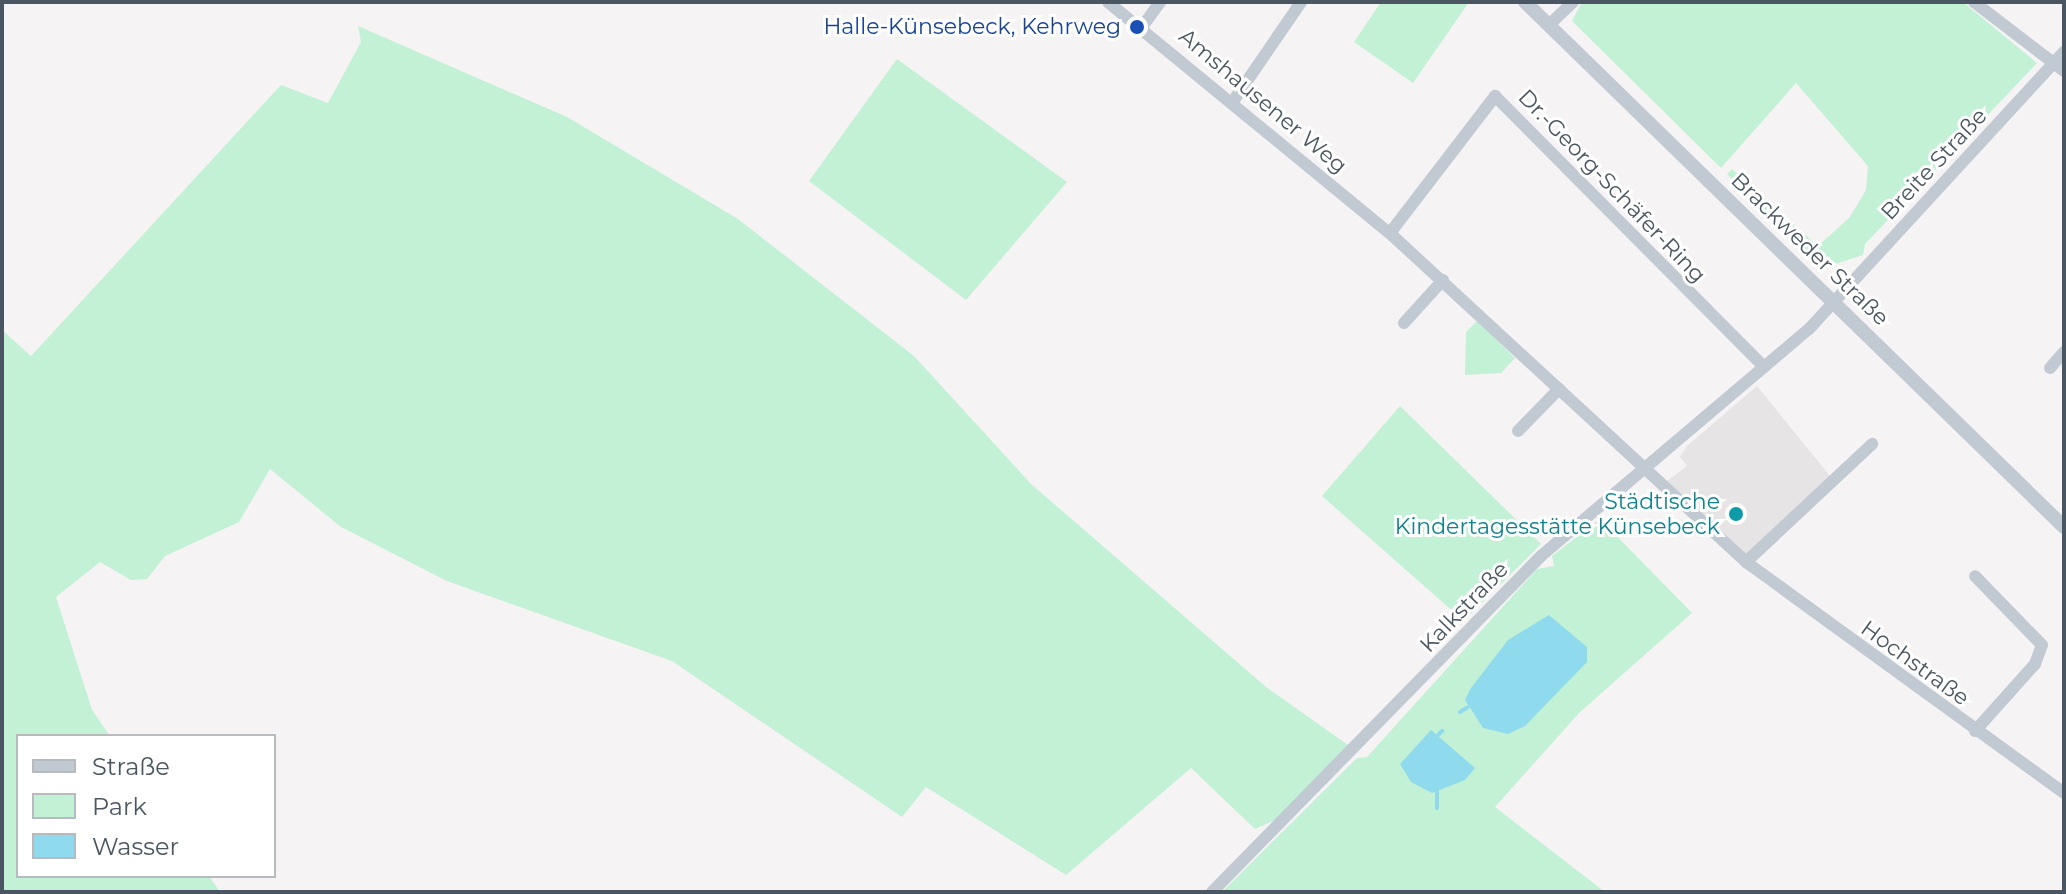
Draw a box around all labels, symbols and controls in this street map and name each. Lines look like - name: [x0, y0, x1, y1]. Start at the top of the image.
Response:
- place label: Halle-Künsebeck, Kehrweg: [823, 14, 1121, 40]
- marker: Halle-Künsebeck, Kehrweg: [1128, 18, 1146, 36]
- street label: Amshausener Weg: [1174, 23, 1352, 179]
- street label: Dr.-Georg-Schäfer-Ring: [1513, 84, 1711, 288]
- street label: Breite Straße: [1876, 103, 1992, 225]
- street label: Brackweder Straße: [1726, 167, 1894, 331]
- place label: Städtische Kindertagesstätte Künsebeck: [1395, 488, 1720, 540]
- marker: Städtische Kindertagesstätte Künsebeck: [1727, 505, 1745, 523]
- street label: Kalkstraße: [1414, 556, 1514, 658]
- street label: Hochstraße: [1856, 615, 1974, 711]
- legend: [16, 734, 276, 878]
- text: Straße: [92, 752, 170, 781]
- text: Park: [92, 792, 147, 821]
- text: Wasser: [92, 832, 179, 861]

